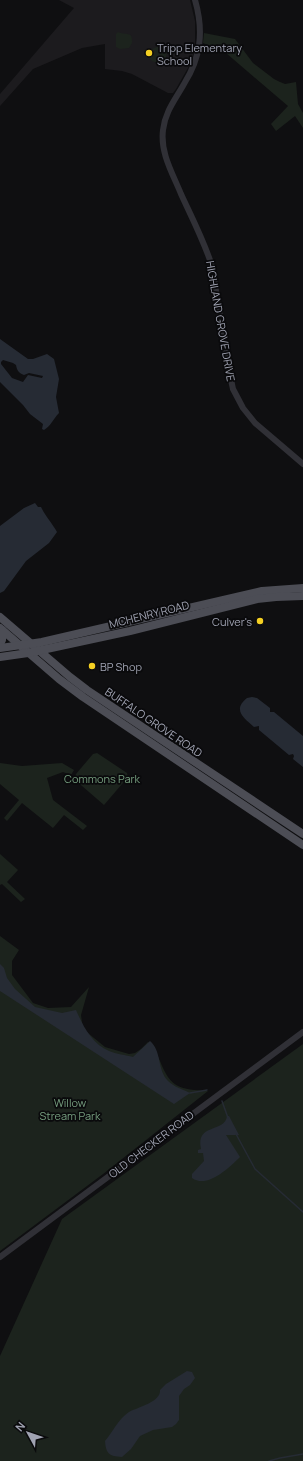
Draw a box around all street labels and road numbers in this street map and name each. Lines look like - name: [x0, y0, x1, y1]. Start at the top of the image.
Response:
- street label: HIGHLAND GROVE DRIVE: [203, 259, 239, 383]
- street label: MCHENRY ROAD: [107, 597, 191, 631]
- street label: BUFFALO GROVE ROAD: [102, 684, 206, 760]
- street label: OLD CHECKER ROAD: [105, 1107, 197, 1181]

